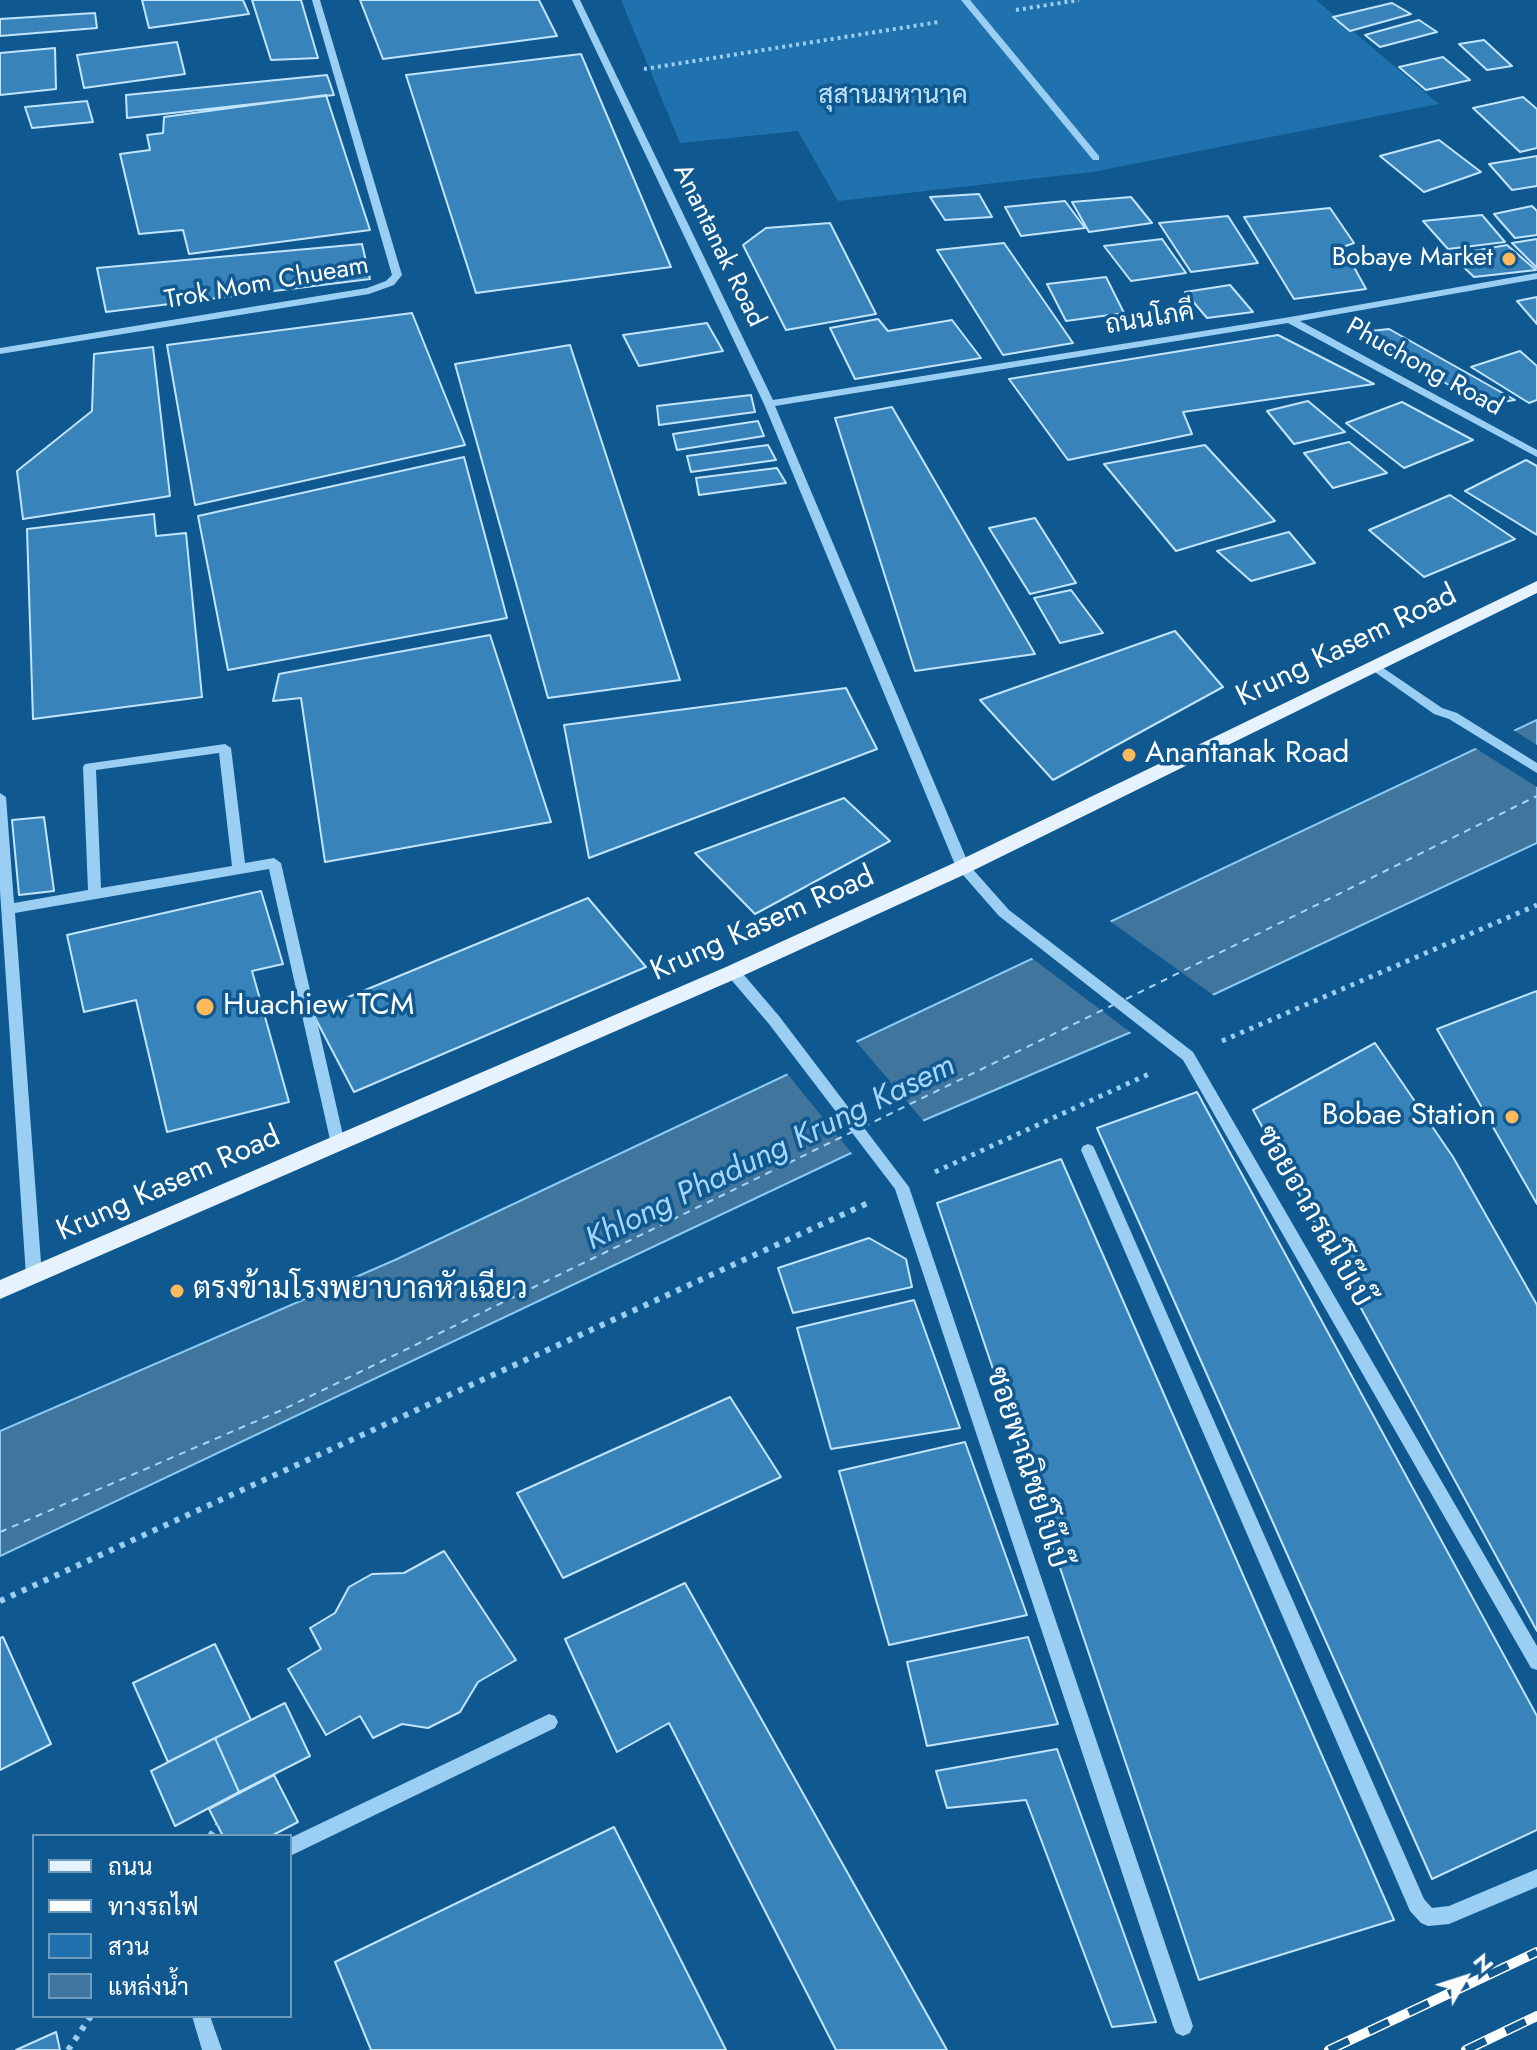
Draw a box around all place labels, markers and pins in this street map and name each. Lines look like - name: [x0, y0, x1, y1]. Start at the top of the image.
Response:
- place label: Bobaye Market: [1332, 243, 1493, 275]
- marker: Bobaye Market: [1500, 250, 1518, 268]
- place label: Anantanak Road: [1145, 737, 1349, 773]
- marker: Anantanak Road: [1120, 746, 1138, 764]
- place label: Huachiew TCM: [223, 989, 414, 1025]
- marker: Huachiew TCM: [194, 996, 216, 1018]
- place label: Bobae Station: [1322, 1099, 1496, 1135]
- marker: Bobae Station: [1503, 1108, 1521, 1126]
- place label: ตรงข้ามโรงพยาบาลหัวเฉียว: [193, 1273, 528, 1309]
- marker: ตรงข้ามโรงพยาบาลหัวเฉียว: [168, 1282, 186, 1300]

